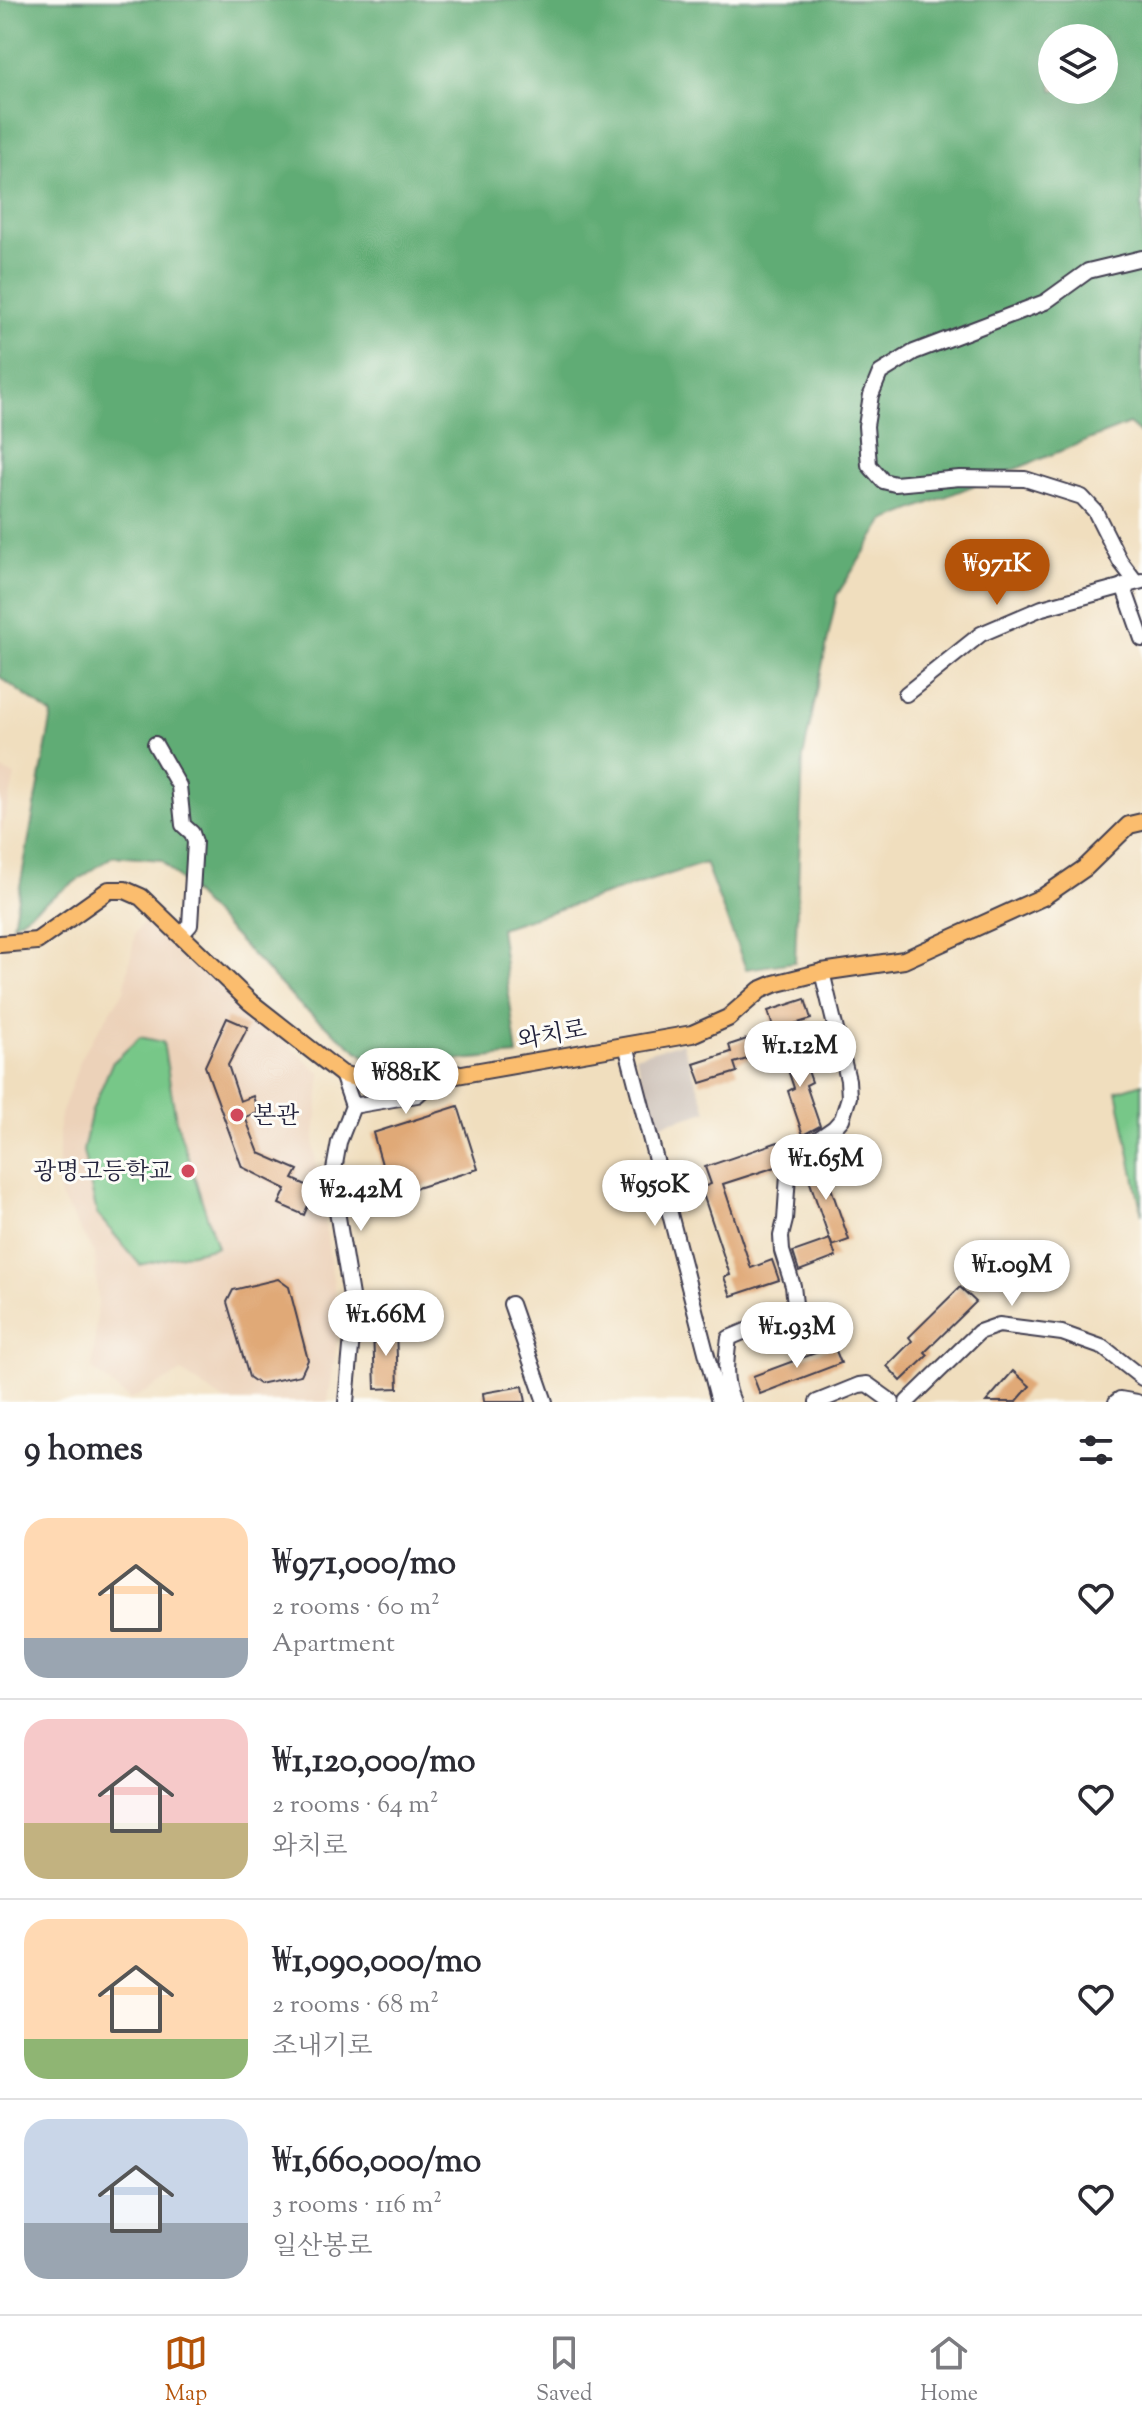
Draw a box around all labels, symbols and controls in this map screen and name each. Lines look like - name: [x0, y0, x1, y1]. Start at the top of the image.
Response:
- map controls: [1038, 24, 1118, 104]
- button: layers: [1038, 24, 1118, 104]
- pin: ₩971K: [941, 539, 1053, 607]
- text: ₩971K: [963, 546, 1031, 583]
- street label: 와치로: [515, 1013, 590, 1059]
- pin: ₩1.12M: [735, 1021, 865, 1089]
- text: ₩1.12M: [762, 1028, 838, 1065]
- pin: ₩881K: [350, 1048, 462, 1116]
- text: ₩881K: [372, 1055, 440, 1092]
- place label: 본관: [253, 1100, 299, 1134]
- marker: 본관: [228, 1106, 246, 1124]
- pin: ₩1.65M: [761, 1134, 891, 1202]
- text: ₩1.65M: [788, 1141, 864, 1178]
- place label: 광명고등학교: [33, 1156, 172, 1190]
- pin: ₩950K: [599, 1160, 711, 1228]
- marker: 광명고등학교: [179, 1162, 197, 1180]
- pin: ₩2.42M: [296, 1165, 426, 1233]
- text: ₩950K: [620, 1167, 690, 1204]
- text: ₩2.42M: [319, 1172, 403, 1209]
- pin: ₩1.09M: [947, 1240, 1077, 1308]
- text: ₩1.09M: [972, 1247, 1052, 1284]
- pin: ₩1.66M: [321, 1290, 451, 1358]
- text: ₩1.66M: [346, 1297, 426, 1334]
- pin: ₩1.93M: [732, 1302, 862, 1370]
- text: ₩1.93M: [758, 1309, 836, 1346]
- text: 9 homes: [24, 1426, 143, 1475]
- icon: filters: [1074, 1428, 1118, 1472]
- text: ₩971,000/mo: [272, 1540, 456, 1589]
- icon: home: [88, 1550, 184, 1646]
- icon: heart: [1074, 1576, 1118, 1620]
- text: 2 rooms · 60 m²: [272, 1589, 440, 1626]
- text: Apartment: [272, 1626, 395, 1663]
- text: ₩1,120,000/mo: [272, 1738, 476, 1787]
- icon: home: [88, 1751, 184, 1847]
- icon: heart: [1074, 1777, 1118, 1821]
- text: 2 rooms · 64 m²: [272, 1787, 439, 1824]
- text: 와치로: [272, 1829, 347, 1866]
- text: ₩1,090,000/mo: [272, 1938, 482, 1987]
- icon: home: [88, 1951, 184, 2047]
- icon: heart: [1074, 1977, 1118, 2021]
- text: 2 rooms · 68 m²: [272, 1987, 439, 2024]
- text: 조내기로: [272, 2029, 372, 2066]
- text: ₩1,660,000/mo: [272, 2138, 481, 2187]
- icon: home: [88, 2151, 184, 2247]
- icon: heart: [1074, 2177, 1118, 2221]
- text: 3 rooms · 116 m²: [272, 2187, 442, 2224]
- text: 일산봉로: [272, 2229, 372, 2266]
- tab: Map: [164, 2331, 208, 2411]
- tab: Saved: [536, 2331, 592, 2411]
- tab: Home: [920, 2331, 978, 2411]

